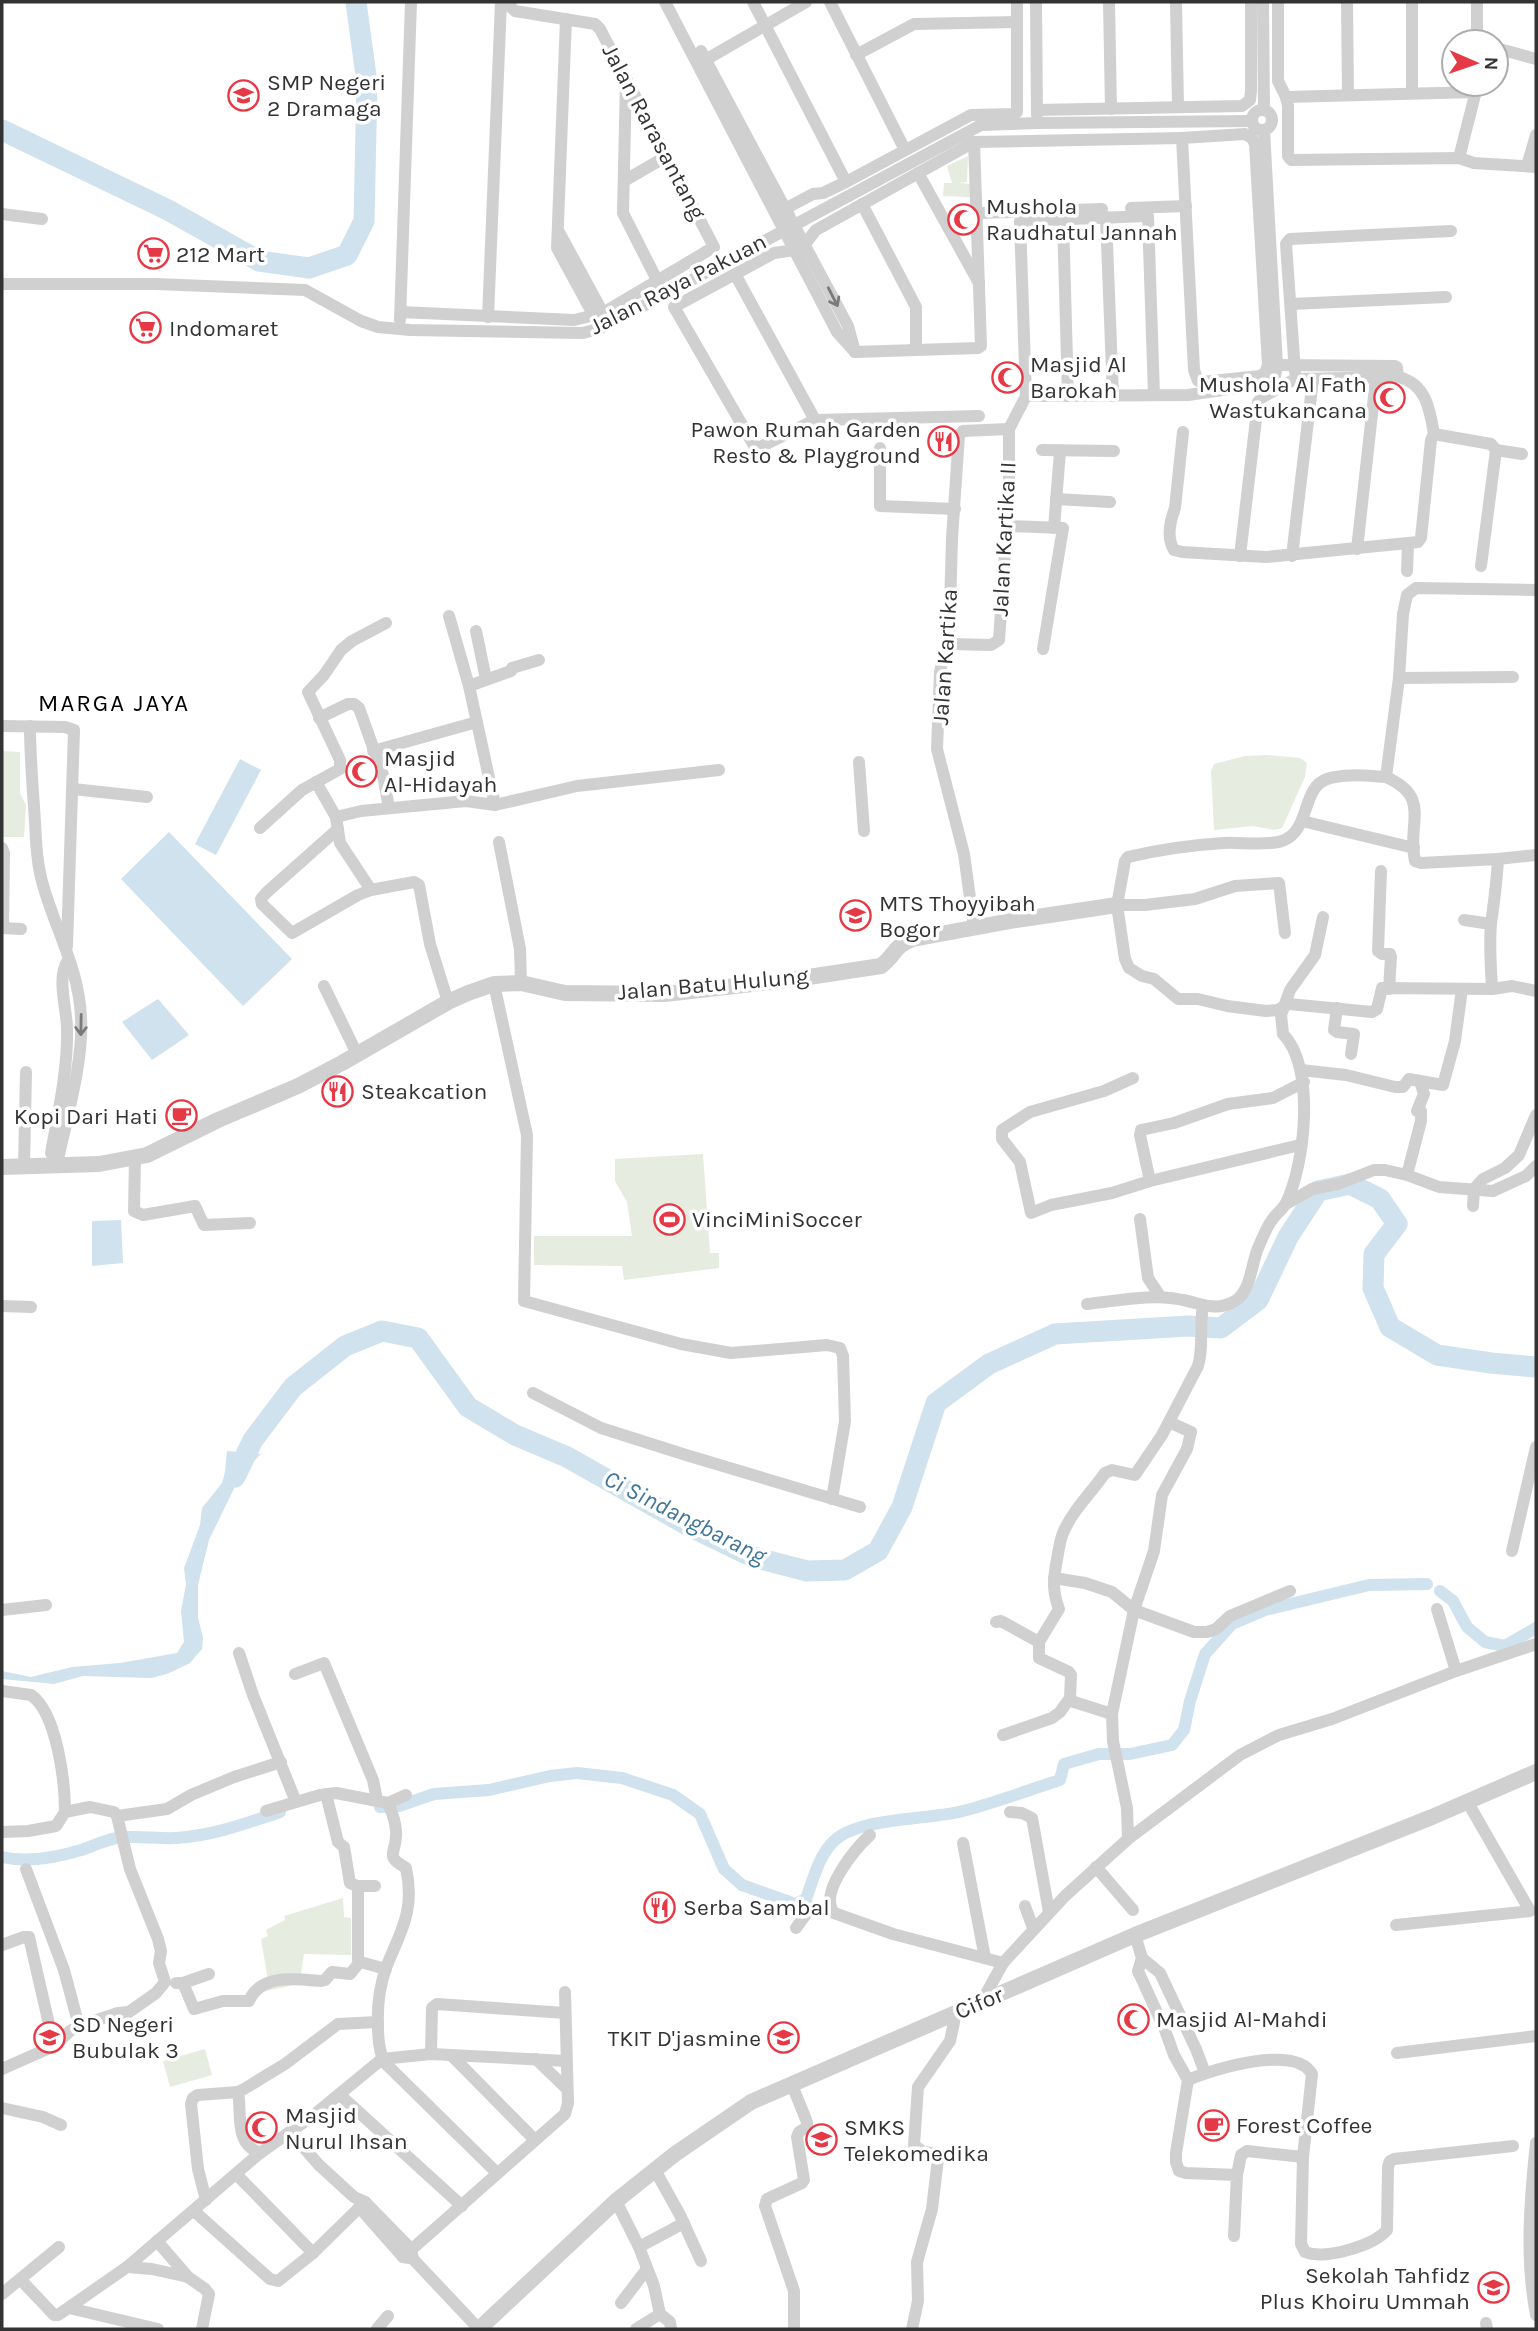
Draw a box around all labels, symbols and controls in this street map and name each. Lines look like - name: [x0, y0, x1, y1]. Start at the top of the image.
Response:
- north arrow: [1440, 28, 1510, 98]
- street label: Jalan Rarasantang: [596, 40, 712, 224]
- text: N: [1480, 56, 1502, 71]
- place label: SMP Negeri 2 Dramaga: [267, 69, 386, 122]
- school or university icon: SMP Negeri 2 Dramaga: [227, 78, 261, 112]
- place label: Mushola Raudhatul Jannah: [986, 193, 1178, 246]
- mosque icon: Mushola Raudhatul Jannah: [946, 202, 980, 236]
- street label: Jalan Raya Pakuan: [585, 228, 771, 340]
- supermarket icon: 212 Mart: [136, 237, 170, 271]
- place label: 212 Mart: [176, 241, 265, 268]
- one-way arrow: [827, 286, 840, 307]
- supermarket icon: Indomaret: [129, 311, 163, 345]
- place label: Indomaret: [169, 315, 279, 342]
- place label: Masjid Al Barokah: [1030, 351, 1127, 404]
- mosque icon: Masjid Al Barokah: [990, 360, 1024, 394]
- place label: Mushola Al Fath Wastukancana: [1199, 371, 1367, 424]
- mosque icon: Mushola Al Fath Wastukancana: [1373, 380, 1407, 414]
- place label: Pawon Rumah Garden Resto & Playground: [690, 416, 921, 469]
- restaurant icon: Pawon Rumah Garden Resto & Playground: [927, 425, 961, 459]
- street label: Jalan Kartika II: [986, 461, 1022, 617]
- street label: Jalan Kartika: [927, 588, 963, 726]
- district label: MARGA JAYA: [38, 689, 190, 717]
- place label: Masjid Al-Hidayah: [384, 745, 497, 798]
- mosque icon: Masjid Al-Hidayah: [344, 754, 378, 788]
- place label: MTS Thoyyibah Bogor: [879, 890, 1036, 943]
- school or university icon: MTS Thoyyibah Bogor: [839, 899, 873, 933]
- street label: Jalan Batu Hulung: [616, 962, 810, 1006]
- one-way arrow: [74, 1014, 88, 1037]
- restaurant icon: Steakcation: [321, 1074, 355, 1108]
- place label: Steakcation: [361, 1078, 487, 1105]
- cafe icon: Kopi Dari Hati: [164, 1099, 198, 1133]
- place label: Kopi Dari Hati: [14, 1103, 158, 1130]
- sports icon: VinciMiniSoccer: [652, 1202, 686, 1236]
- place label: VinciMiniSoccer: [692, 1206, 862, 1233]
- water label: Ci Sindangbarang: [599, 1464, 771, 1570]
- restaurant icon: Serba Sambal: [643, 1890, 677, 1924]
- place label: Serba Sambal: [683, 1894, 830, 1921]
- street label: Cifor: [951, 1981, 1008, 2025]
- mosque icon: Masjid Al-Mahdi: [1116, 2002, 1150, 2036]
- place label: Masjid Al-Mahdi: [1156, 2006, 1328, 2033]
- place label: SD Negeri Bubulak 3: [72, 2011, 179, 2064]
- school or university icon: SD Negeri Bubulak 3: [32, 2020, 66, 2054]
- school or university icon: TKIT D'jasmine: [767, 2021, 801, 2055]
- place label: TKIT D'jasmine: [608, 2025, 761, 2052]
- place label: Masjid Nurul Ihsan: [285, 2102, 408, 2155]
- cafe icon: Forest Coffee: [1196, 2108, 1230, 2142]
- mosque icon: Masjid Nurul Ihsan: [245, 2111, 279, 2145]
- place label: Forest Coffee: [1236, 2112, 1372, 2139]
- place label: SMKS Telekomedika: [844, 2114, 989, 2167]
- school or university icon: SMKS Telekomedika: [804, 2123, 838, 2157]
- place label: Sekolah Tahfidz Plus Khoiru Ummah: [1260, 2262, 1470, 2315]
- school or university icon: Sekolah Tahfidz Plus Khoiru Ummah: [1476, 2271, 1510, 2305]

